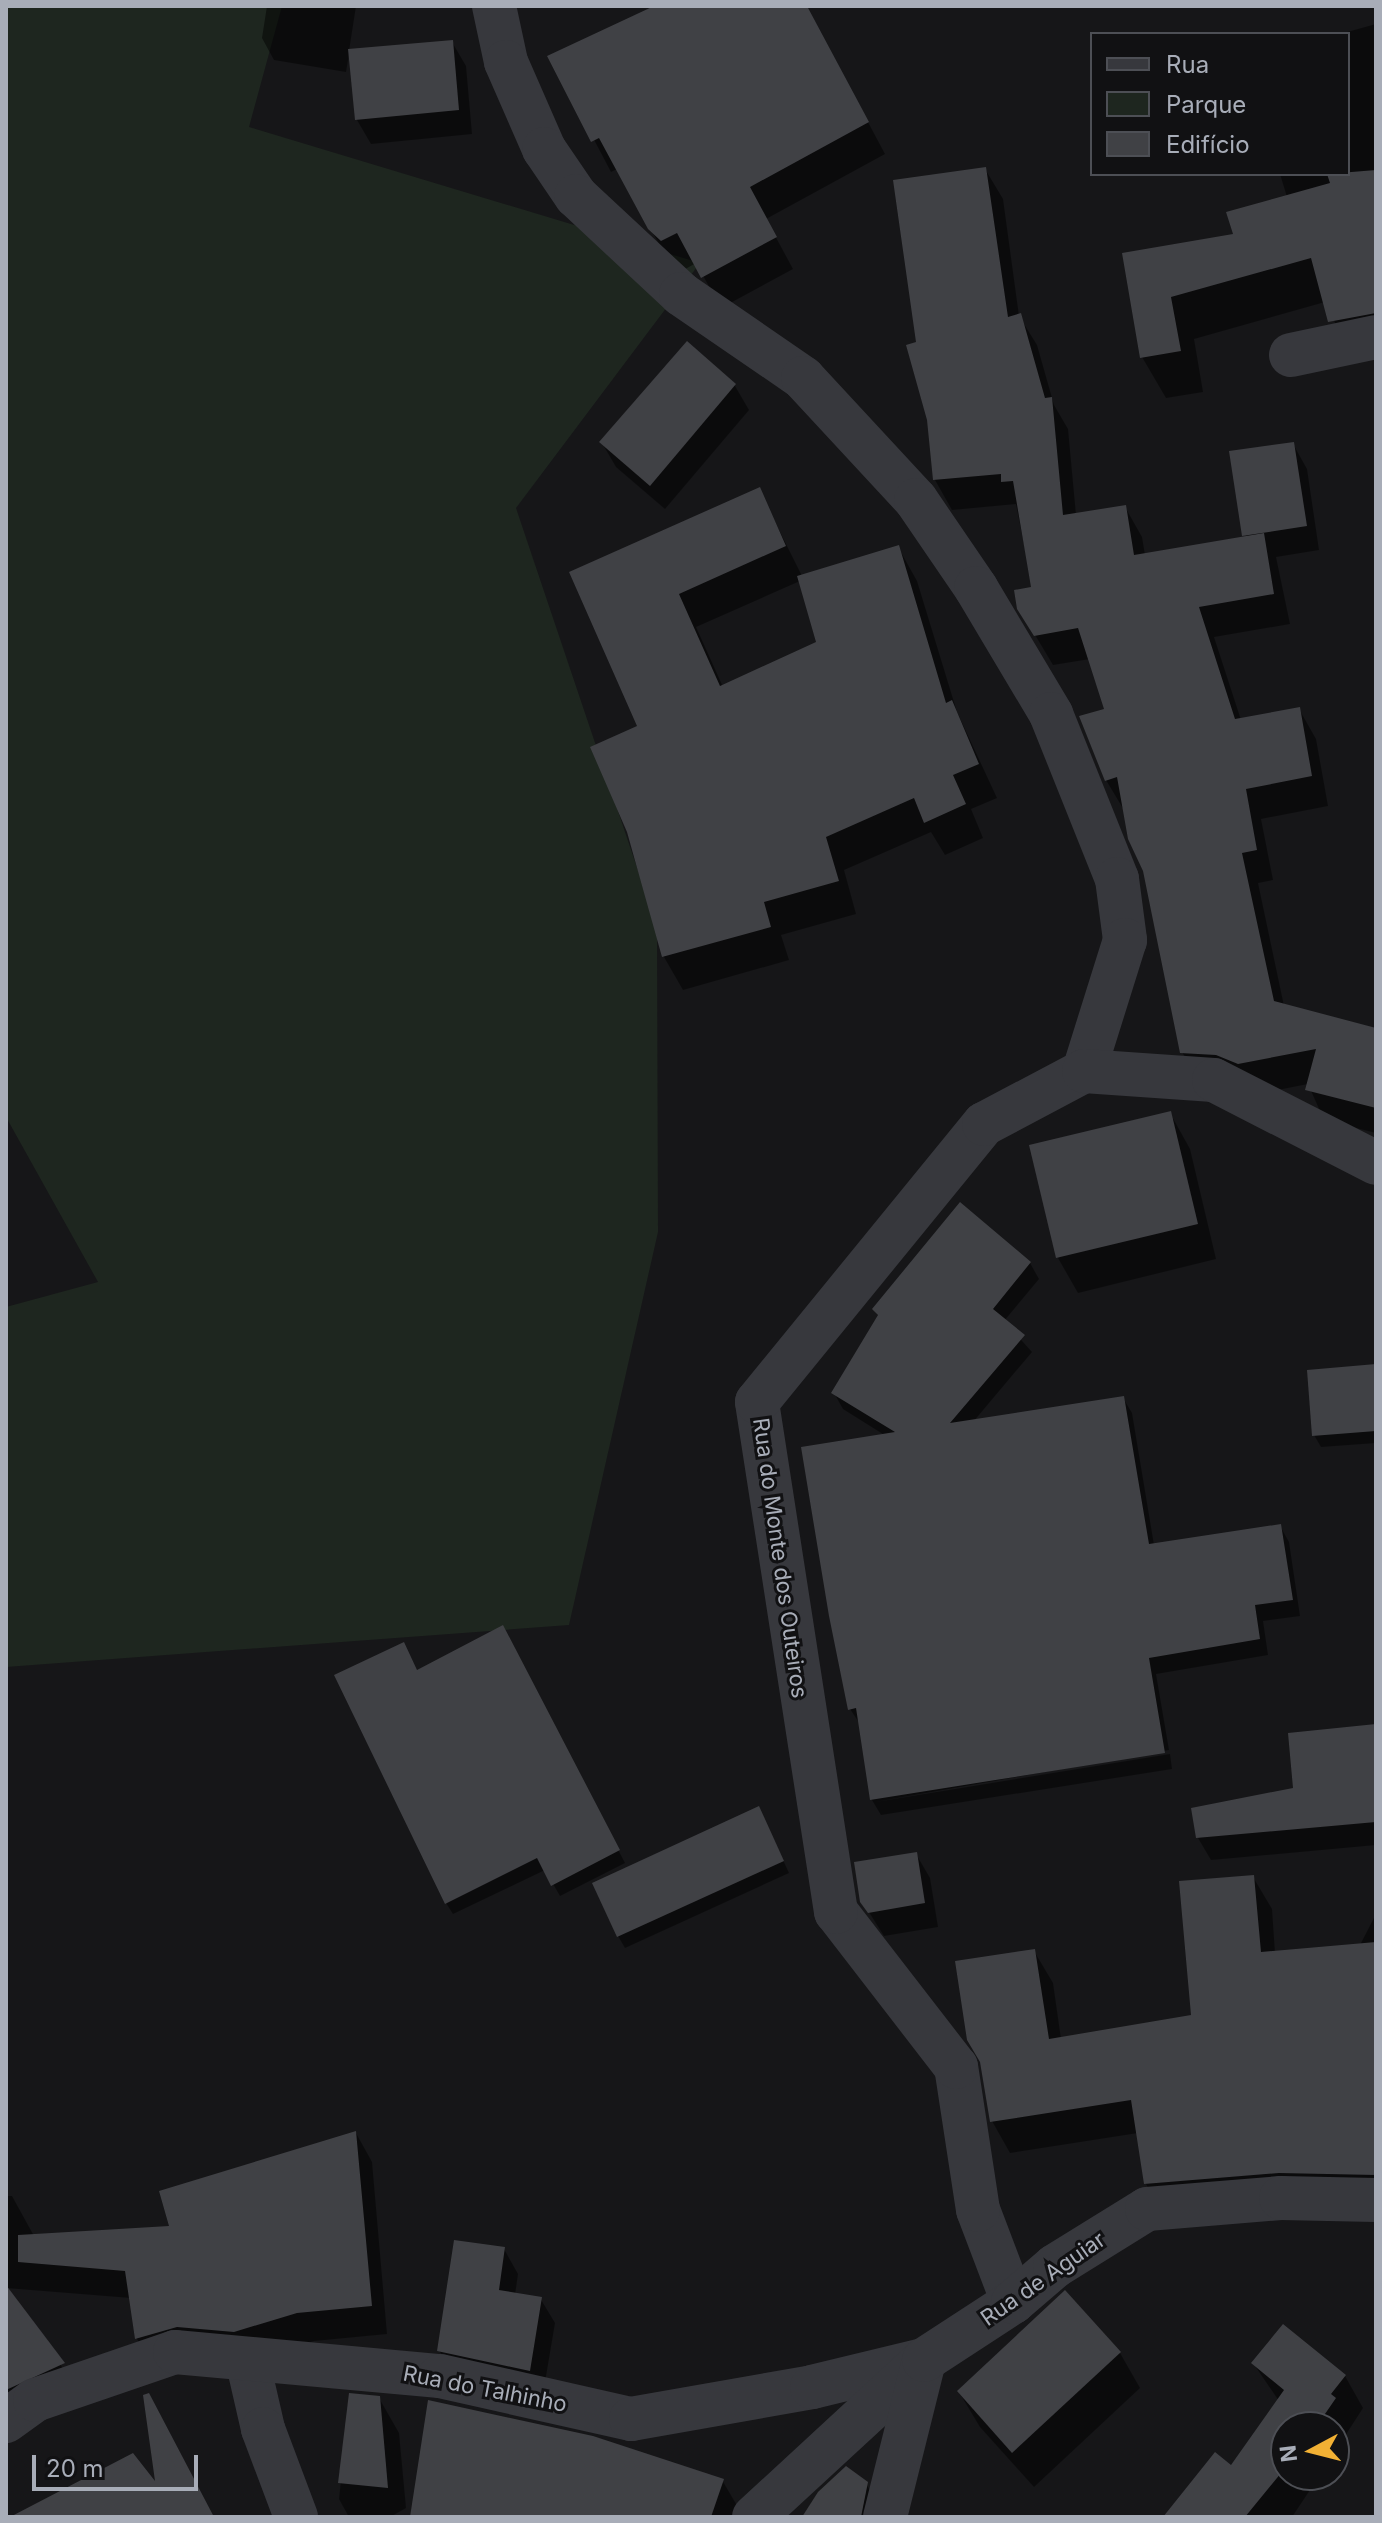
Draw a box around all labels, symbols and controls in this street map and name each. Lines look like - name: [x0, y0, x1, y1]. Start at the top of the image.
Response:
- legend: [1090, 32, 1350, 176]
- text: Rua: [1166, 50, 1209, 79]
- text: Parque: [1166, 90, 1246, 119]
- text: Edifício: [1166, 130, 1250, 159]
- street label: Rua do Monte dos Outeiros: [747, 1416, 813, 1700]
- street label: Rua de Aguiar: [976, 2226, 1110, 2332]
- street label: Rua do Talhinho: [401, 2360, 569, 2418]
- north arrow: [1270, 2411, 1350, 2491]
- scale bar: [36, 2439, 202, 2489]
- text: N: [1274, 2444, 1302, 2464]
- text: 20 m: [46, 2454, 104, 2483]

